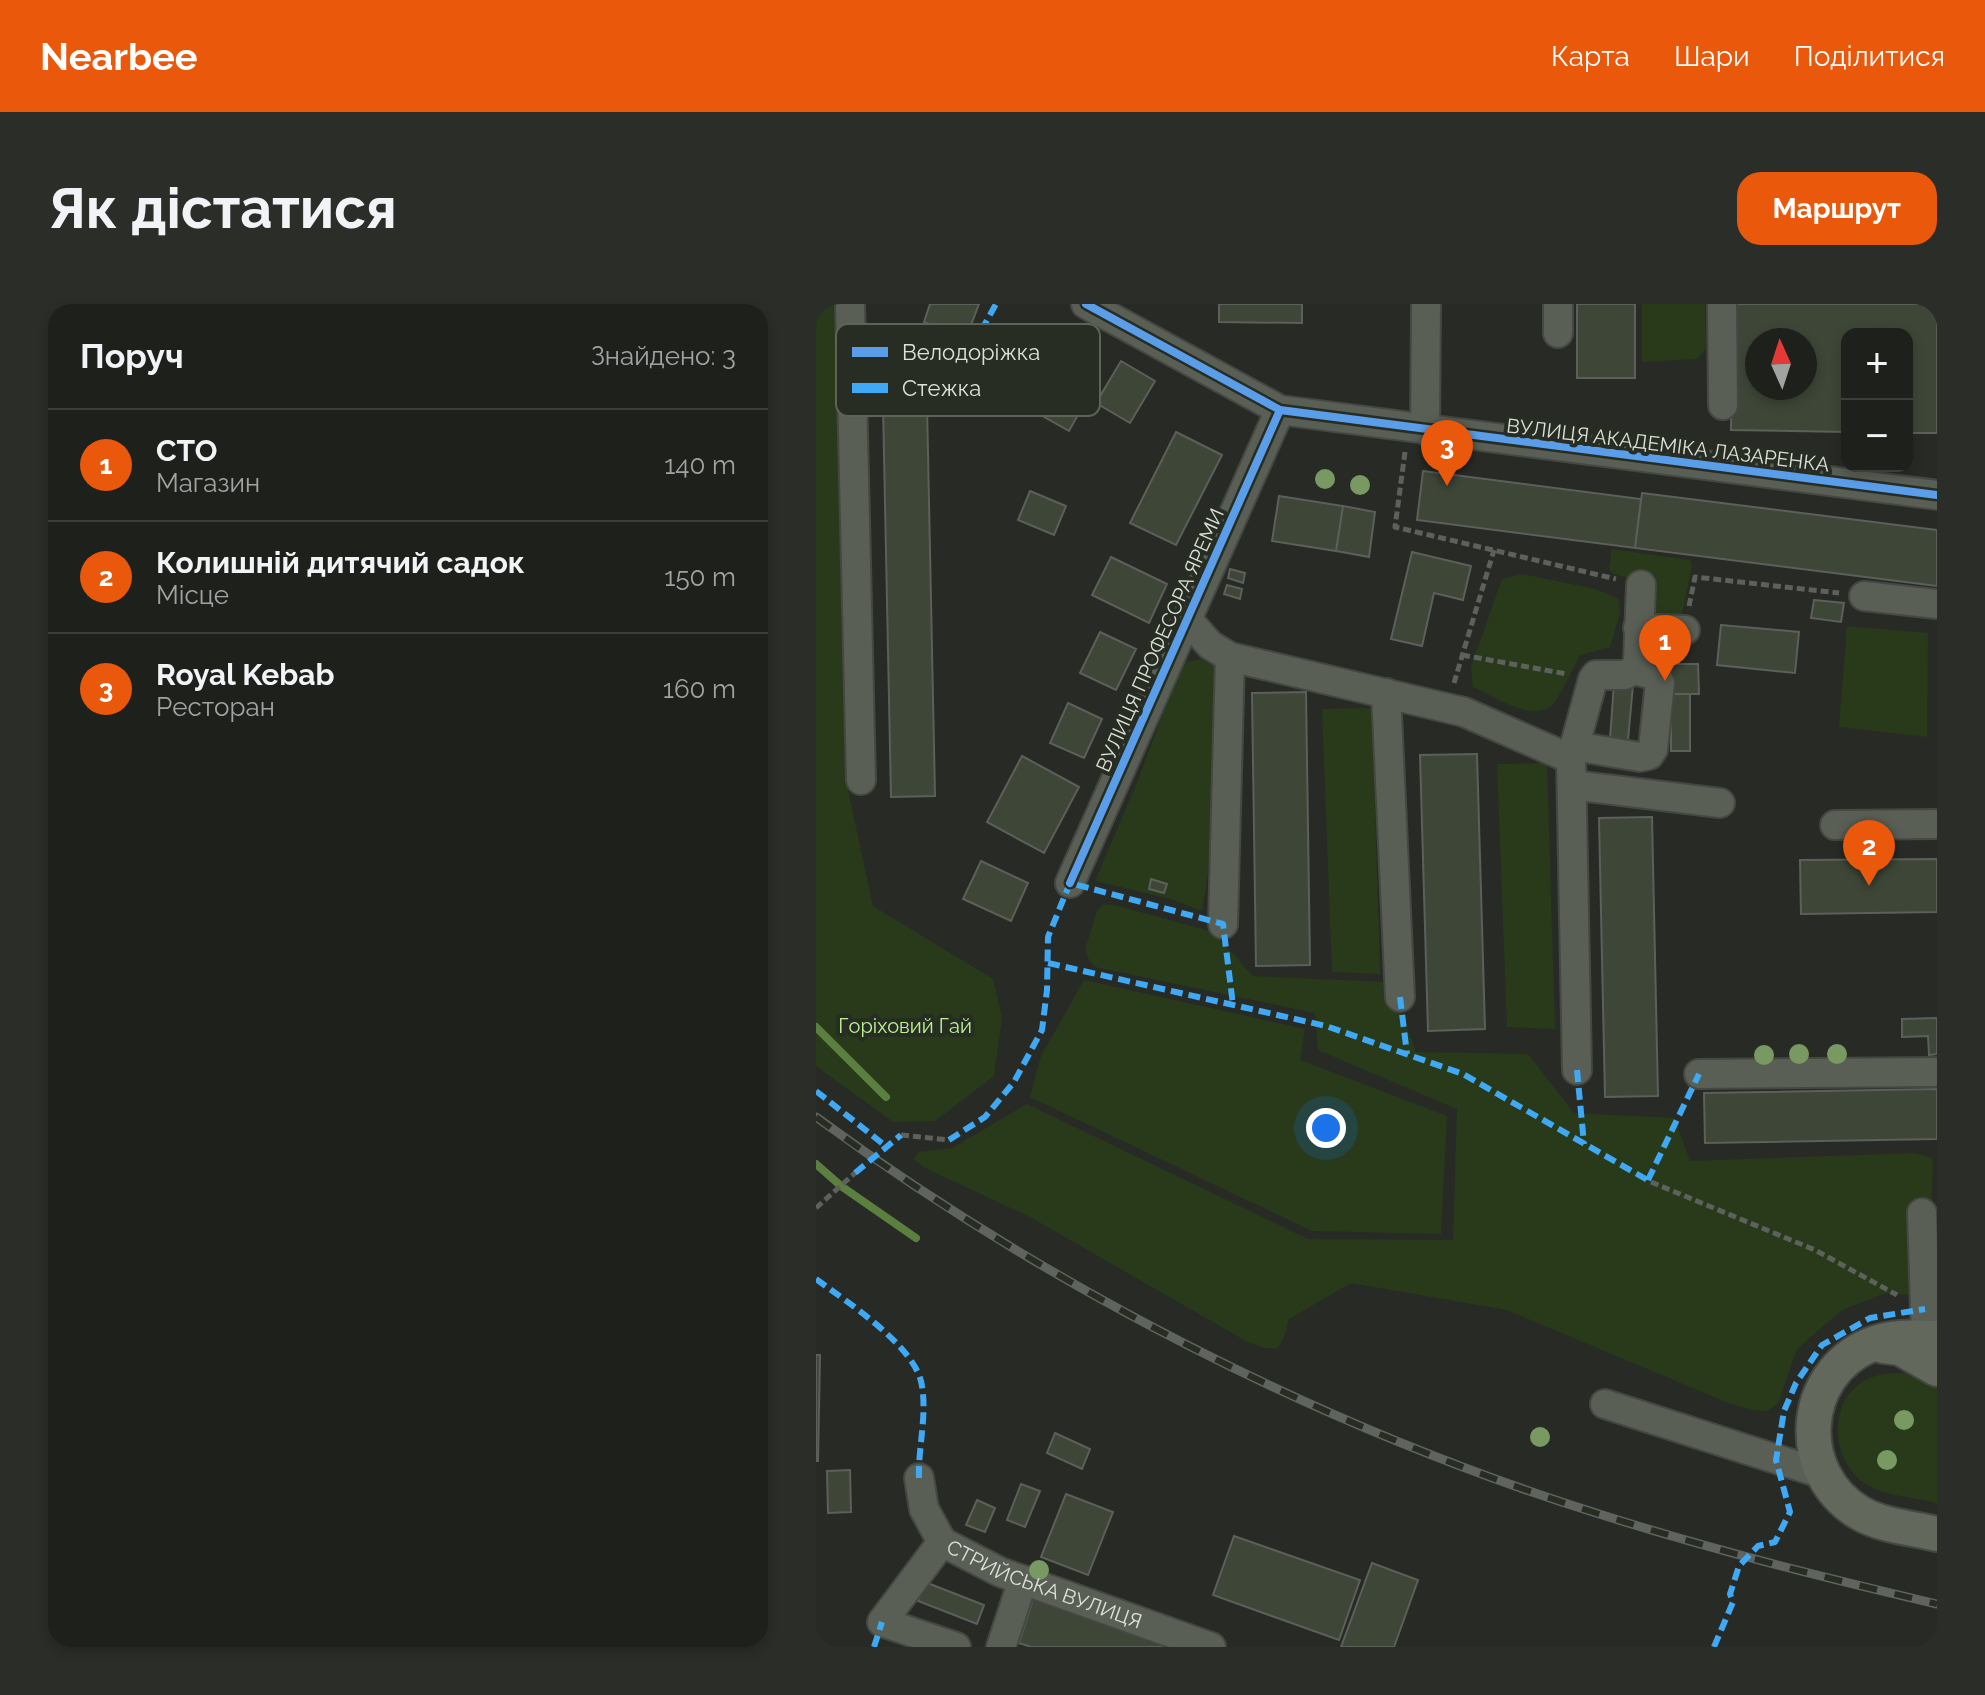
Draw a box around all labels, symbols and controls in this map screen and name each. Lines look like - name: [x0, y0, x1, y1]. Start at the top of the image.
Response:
- text: Nearbee: [40, 34, 198, 79]
- text: Карта: [1551, 40, 1630, 73]
- text: Шари: [1674, 40, 1750, 73]
- text: Поділитися: [1794, 40, 1945, 73]
- button: Маршрут: [1737, 172, 1937, 245]
- text: Як дістатися: [48, 175, 397, 241]
- legend: [836, 324, 1100, 416]
- north arrow: [1745, 328, 1817, 400]
- map controls: [1841, 328, 1913, 472]
- button: +: [1841, 328, 1913, 400]
- text: Поруч: [80, 336, 184, 376]
- text: Велодоріжка: [902, 339, 1040, 365]
- text: Знайдено: 3: [591, 341, 736, 371]
- text: Стежка: [902, 375, 981, 401]
- button: −: [1841, 400, 1913, 472]
- street label: ВУЛИЦЯ АКАДЕМІКА ЛАЗАРЕНКА: [1505, 413, 1831, 477]
- pin: 3: [1421, 420, 1473, 486]
- text: СТО: [156, 433, 217, 468]
- text: 1: [100, 450, 112, 480]
- text: 140 m: [664, 450, 736, 480]
- text: Магазин: [156, 468, 260, 498]
- street label: ВУЛИЦЯ ПРОФЕСОРА ЯРЕМИ: [1091, 505, 1229, 775]
- text: Колишній дитячий садок: [156, 545, 525, 580]
- text: 2: [99, 562, 113, 592]
- text: 150 m: [664, 562, 736, 592]
- text: Місце: [156, 580, 229, 610]
- pin: 1: [1639, 615, 1691, 681]
- text: Royal Kebab: [156, 657, 335, 692]
- text: 3: [99, 674, 113, 704]
- text: 160 m: [663, 674, 736, 704]
- text: Ресторан: [156, 692, 275, 722]
- pin: 2: [1843, 820, 1895, 886]
- park label: Горіховий Гай: [838, 1014, 972, 1038]
- your location: [1306, 1108, 1346, 1148]
- street label: СТРИЙСЬКА ВУЛИЦЯ: [943, 1535, 1145, 1633]

